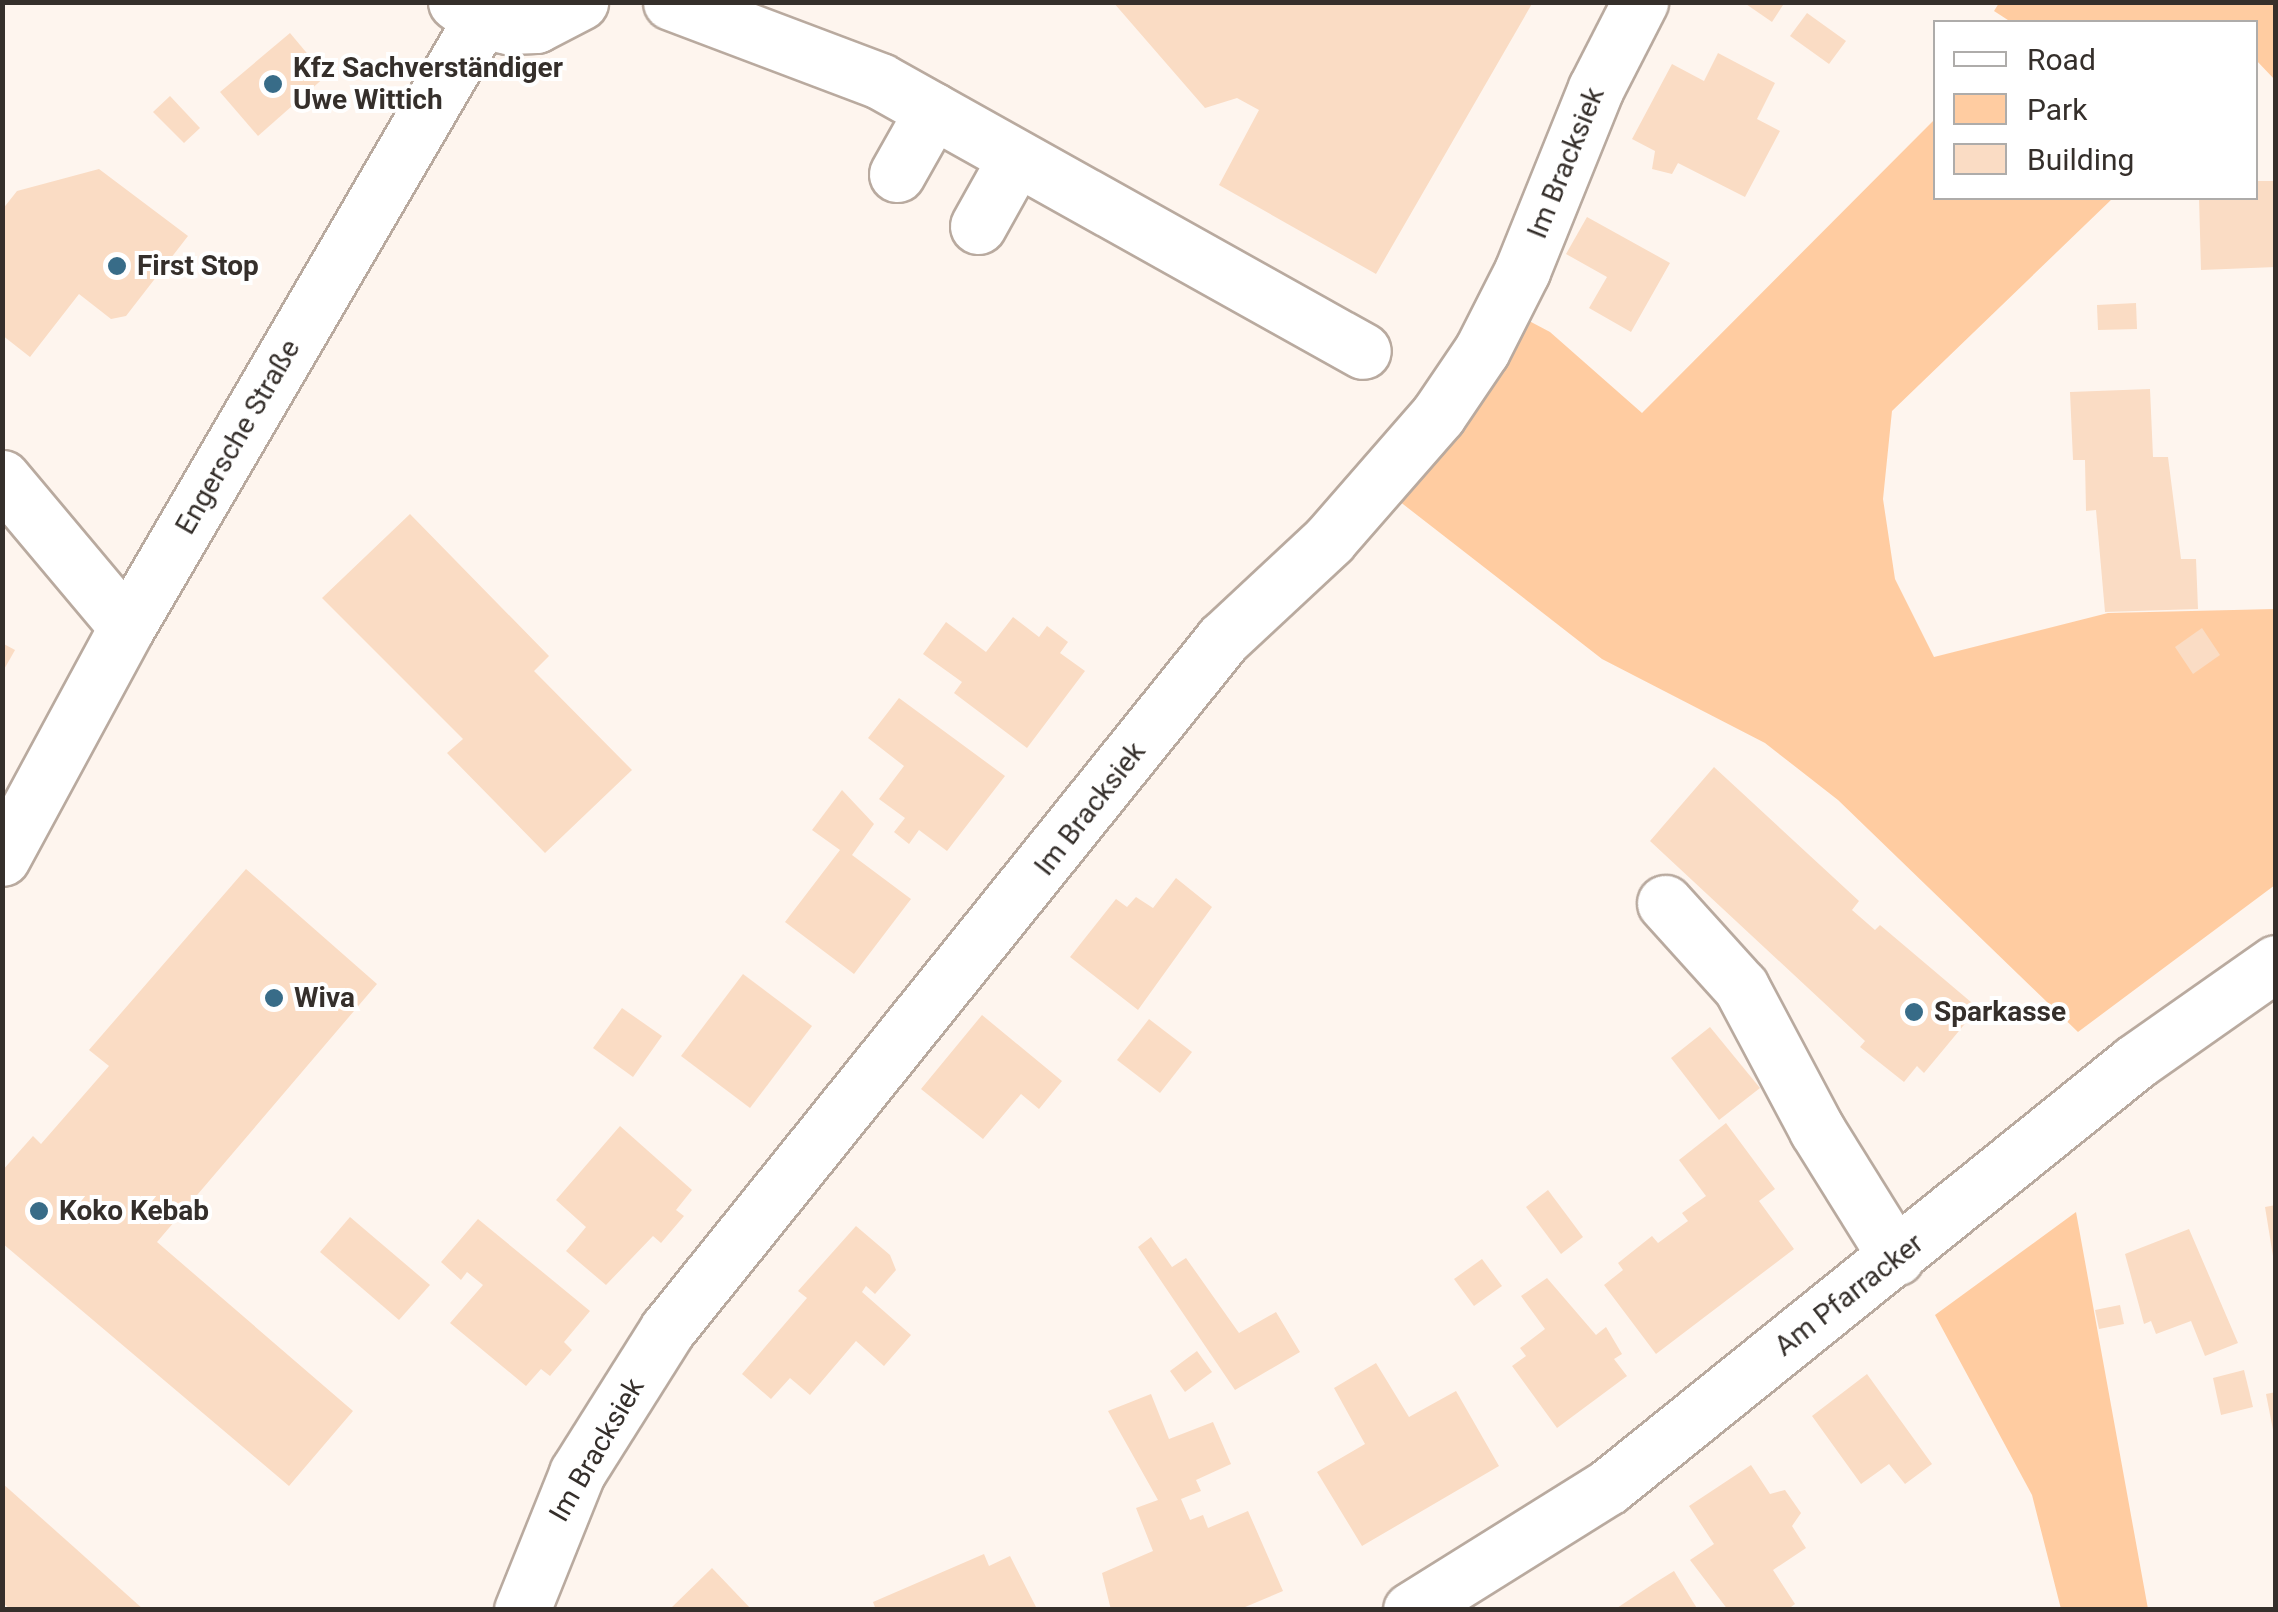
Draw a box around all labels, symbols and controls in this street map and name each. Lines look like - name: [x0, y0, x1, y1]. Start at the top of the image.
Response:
- legend: [1933, 20, 2258, 200]
- text: Road: [2027, 42, 2096, 77]
- place label: Kfz Sachverständiger Uwe Wittich: [293, 51, 563, 117]
- marker: Kfz Sachverständiger Uwe Wittich: [262, 73, 284, 95]
- street label: Im Bracksiek: [1520, 83, 1612, 243]
- text: Park: [2027, 92, 2087, 127]
- text: Building: [2027, 142, 2134, 177]
- place label: First Stop: [137, 249, 259, 283]
- marker: First Stop: [106, 255, 128, 277]
- street label: Engersche Straße: [169, 334, 307, 540]
- street label: Im Bracksiek: [1028, 736, 1152, 882]
- place label: Wiva: [294, 981, 355, 1015]
- marker: Wiva: [263, 987, 285, 1009]
- place label: Sparkasse: [1934, 995, 2066, 1029]
- marker: Sparkasse: [1903, 1001, 1925, 1023]
- place label: Koko Kebab: [59, 1194, 209, 1228]
- marker: Koko Kebab: [28, 1200, 50, 1222]
- street label: Am Pfarracker: [1768, 1227, 1930, 1363]
- street label: Im Bracksiek: [542, 1372, 652, 1528]

